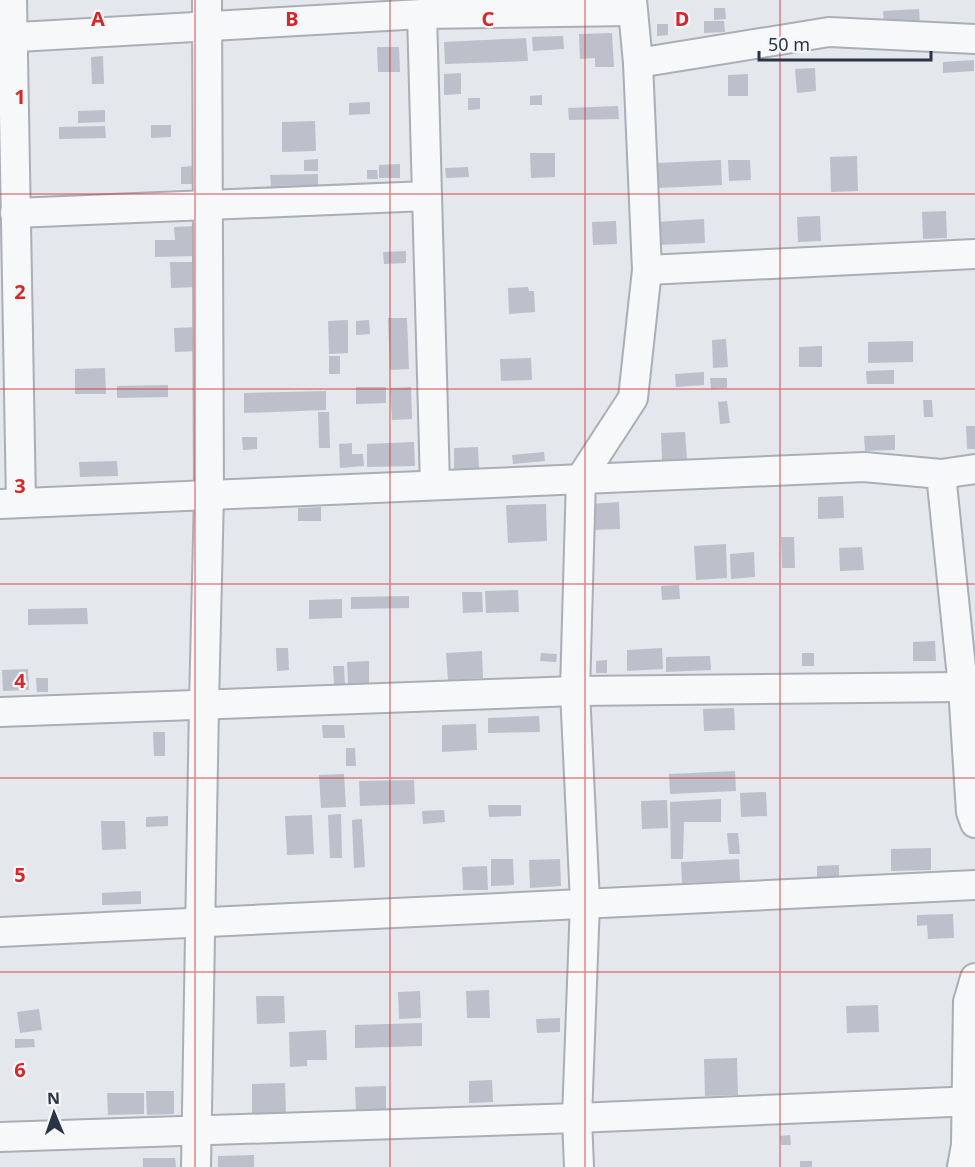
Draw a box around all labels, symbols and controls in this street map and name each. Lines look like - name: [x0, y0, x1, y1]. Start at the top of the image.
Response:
- text: A: [91, 5, 105, 32]
- text: B: [285, 5, 299, 32]
- text: C: [482, 5, 495, 32]
- text: D: [675, 5, 689, 32]
- scale bar: [759, 24, 932, 62]
- text: 50 m: [768, 32, 810, 56]
- text: 1: [14, 83, 26, 110]
- text: 2: [14, 278, 26, 305]
- text: 3: [14, 472, 26, 499]
- text: 4: [14, 667, 26, 694]
- text: 5: [14, 861, 26, 888]
- text: 6: [14, 1056, 26, 1083]
- north arrow: [24, 1083, 84, 1143]
- text: N: [47, 1087, 60, 1109]

